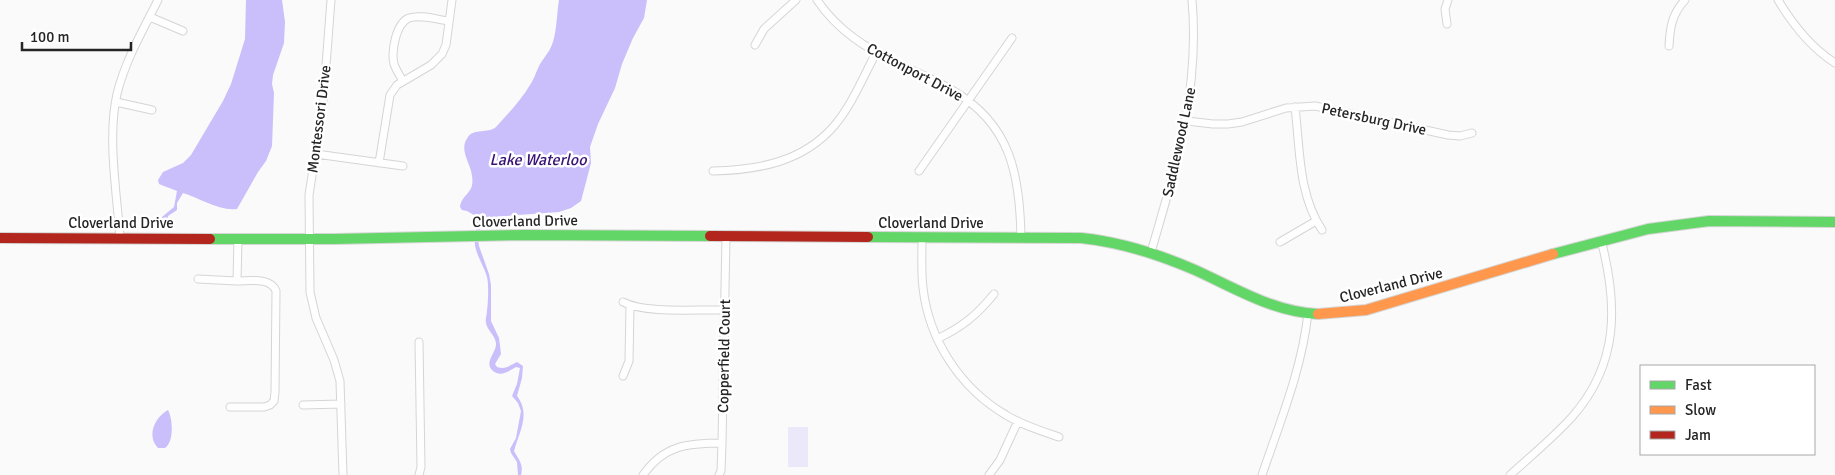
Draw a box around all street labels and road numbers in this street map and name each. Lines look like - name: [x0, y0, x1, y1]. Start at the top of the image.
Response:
- street label: Cottonport Drive: [864, 39, 966, 105]
- street label: Montessori Drive: [303, 64, 335, 174]
- street label: Saddlewood Lane: [1159, 85, 1199, 199]
- street label: Petersburg Drive: [1320, 99, 1428, 139]
- street label: Cloverland Drive: [472, 211, 578, 231]
- street label: Cloverland Drive: [68, 214, 174, 232]
- street label: Cloverland Drive: [878, 214, 984, 232]
- street label: Cloverland Drive: [1338, 263, 1444, 307]
- street label: Copperfield Court: [714, 299, 734, 413]

